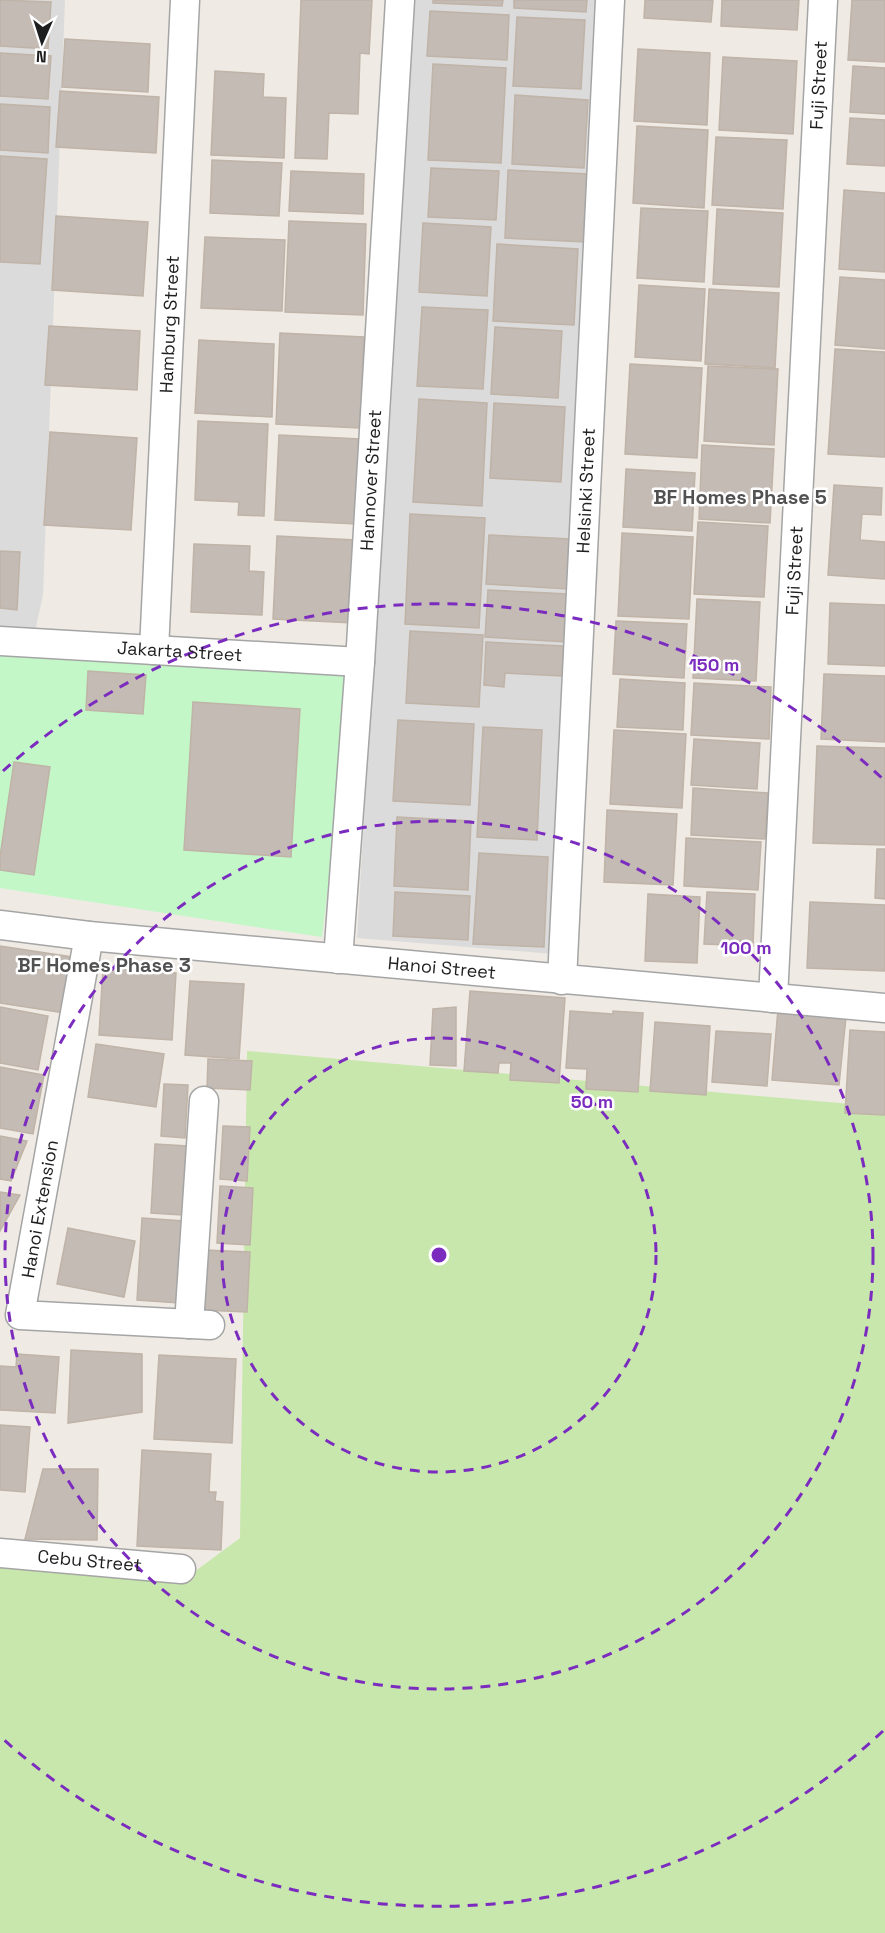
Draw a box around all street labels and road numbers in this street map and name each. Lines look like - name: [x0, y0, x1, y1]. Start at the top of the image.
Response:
- street label: Fuji Street: [805, 40, 832, 130]
- street label: Hamburg Street: [154, 255, 184, 394]
- street label: Hannover Street: [355, 409, 386, 551]
- street label: Helsinki Street: [571, 427, 600, 554]
- street label: Fuji Street: [780, 525, 808, 616]
- street label: Jakarta Street: [116, 636, 243, 666]
- street label: Hanoi Street: [387, 951, 497, 984]
- street label: Hanoi Extension: [16, 1138, 63, 1280]
- street label: Cebu Street: [37, 1544, 143, 1576]

